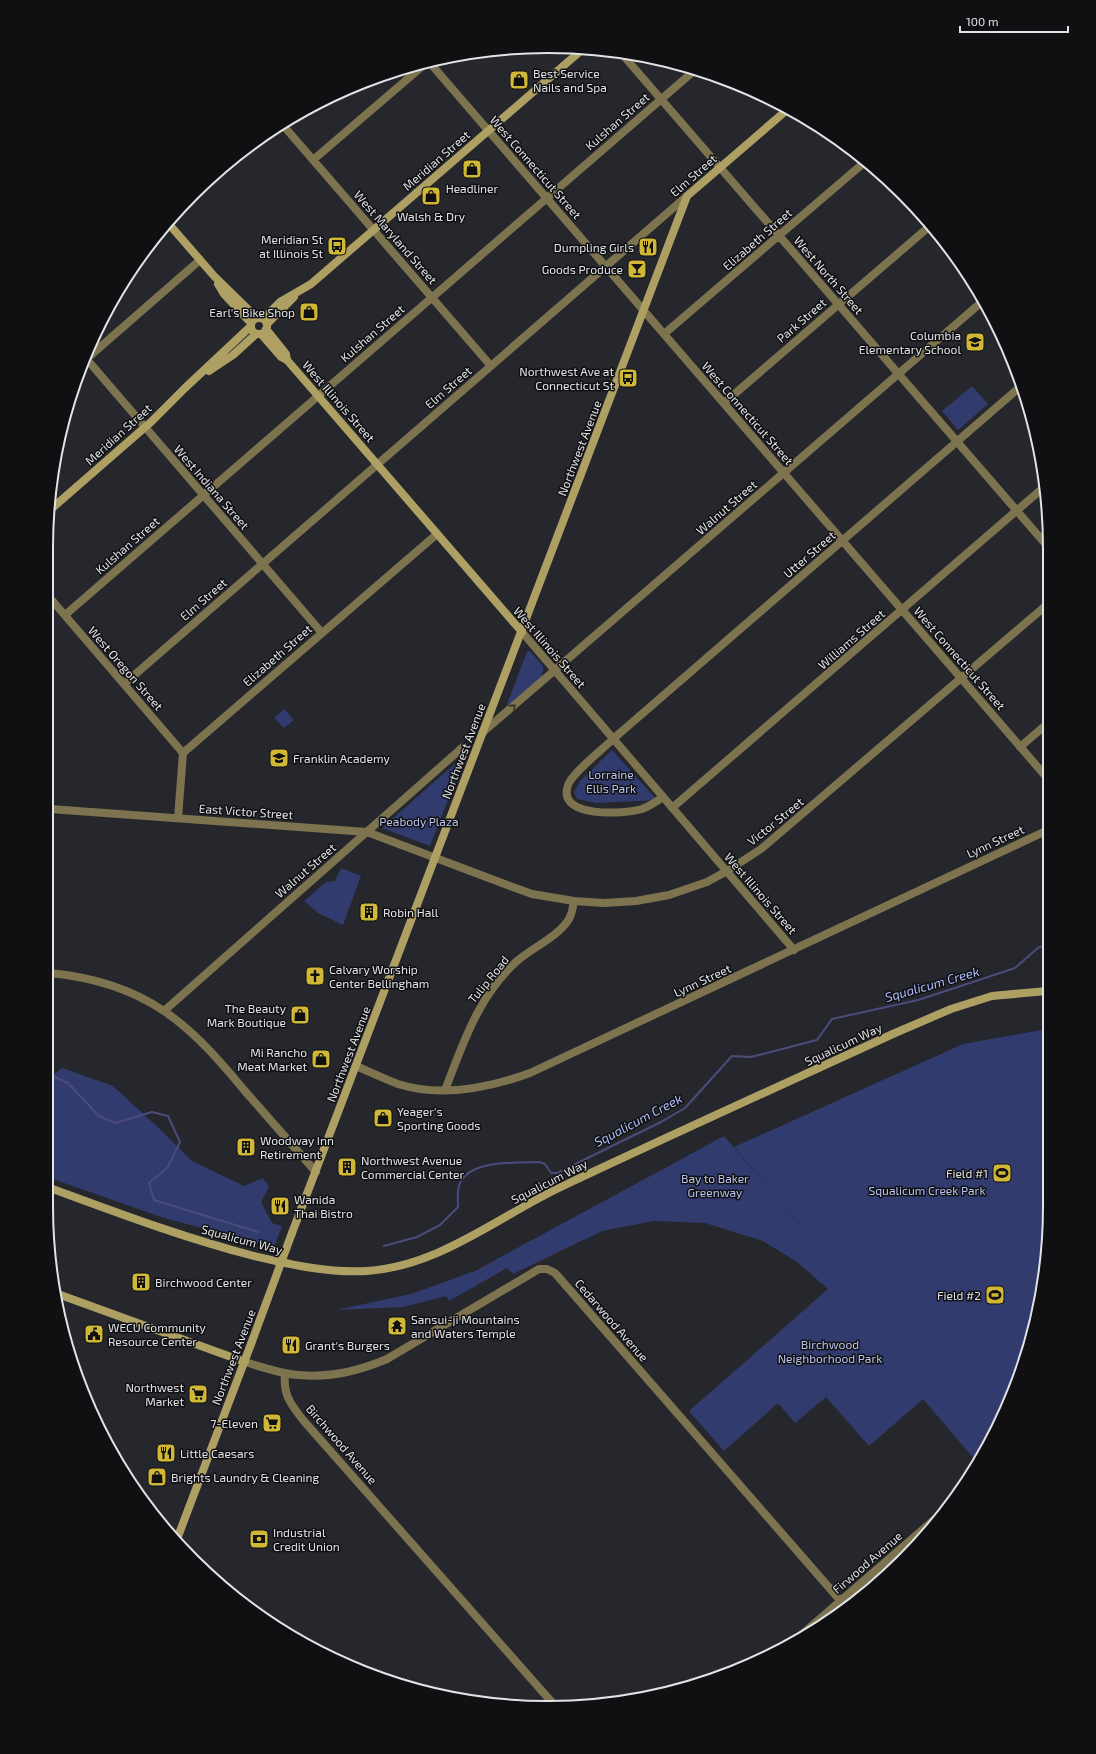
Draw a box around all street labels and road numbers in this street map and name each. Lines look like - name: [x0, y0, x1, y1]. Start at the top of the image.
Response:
- street label: Kulshan Street: [582, 89, 652, 153]
- street label: West Connecticut Street: [488, 113, 585, 222]
- street label: Meridian Street: [400, 127, 473, 193]
- street label: Elm Street: [667, 151, 719, 199]
- street label: West Maryland Street: [352, 187, 441, 287]
- street label: Elizabeth Street: [720, 205, 795, 273]
- street label: West North Street: [791, 233, 867, 317]
- street label: Park Street: [774, 295, 829, 345]
- street label: Kulshan Street: [337, 301, 407, 365]
- street label: West Illinois Street: [300, 358, 378, 445]
- street label: West Connecticut Street: [700, 359, 797, 468]
- street label: Elm Street: [422, 363, 474, 411]
- street label: Northwest Avenue: [554, 398, 604, 498]
- street label: Meridian Street: [82, 400, 154, 467]
- street label: West Indiana Street: [172, 442, 253, 532]
- street label: Walnut Street: [693, 477, 760, 537]
- street label: Kulshan Street: [92, 513, 162, 577]
- street label: Utter Street: [780, 527, 838, 580]
- street label: Elm Street: [177, 575, 229, 623]
- street label: West Illinois Street: [511, 604, 589, 691]
- street label: West Connecticut Street: [912, 604, 1009, 713]
- street label: Williams Street: [815, 606, 887, 672]
- street label: Elizabeth Street: [240, 621, 315, 689]
- street label: West Oregon Street: [86, 623, 167, 713]
- street label: Northwest Avenue: [438, 701, 488, 801]
- street label: Victor Street: [744, 794, 806, 848]
- street label: East Victor Street: [198, 801, 294, 821]
- street label: Lynn Street: [964, 821, 1026, 860]
- street label: Walnut Street: [272, 840, 339, 900]
- street label: West Illinois Street: [722, 850, 800, 937]
- street label: Tulip Road: [465, 953, 511, 1005]
- street label: Lynn Street: [671, 960, 733, 999]
- street label: Northwest Avenue: [323, 1004, 373, 1104]
- street label: Squalicum Way: [802, 1020, 884, 1068]
- street label: Squalicum Way: [509, 1156, 590, 1206]
- street label: Squalicum Way: [200, 1221, 285, 1257]
- street label: Cedarwood Avenue: [572, 1276, 652, 1364]
- street label: Northwest Avenue: [208, 1307, 258, 1407]
- street label: Birchwood Avenue: [304, 1401, 380, 1487]
- street label: Firwood Avenue: [829, 1528, 905, 1596]

